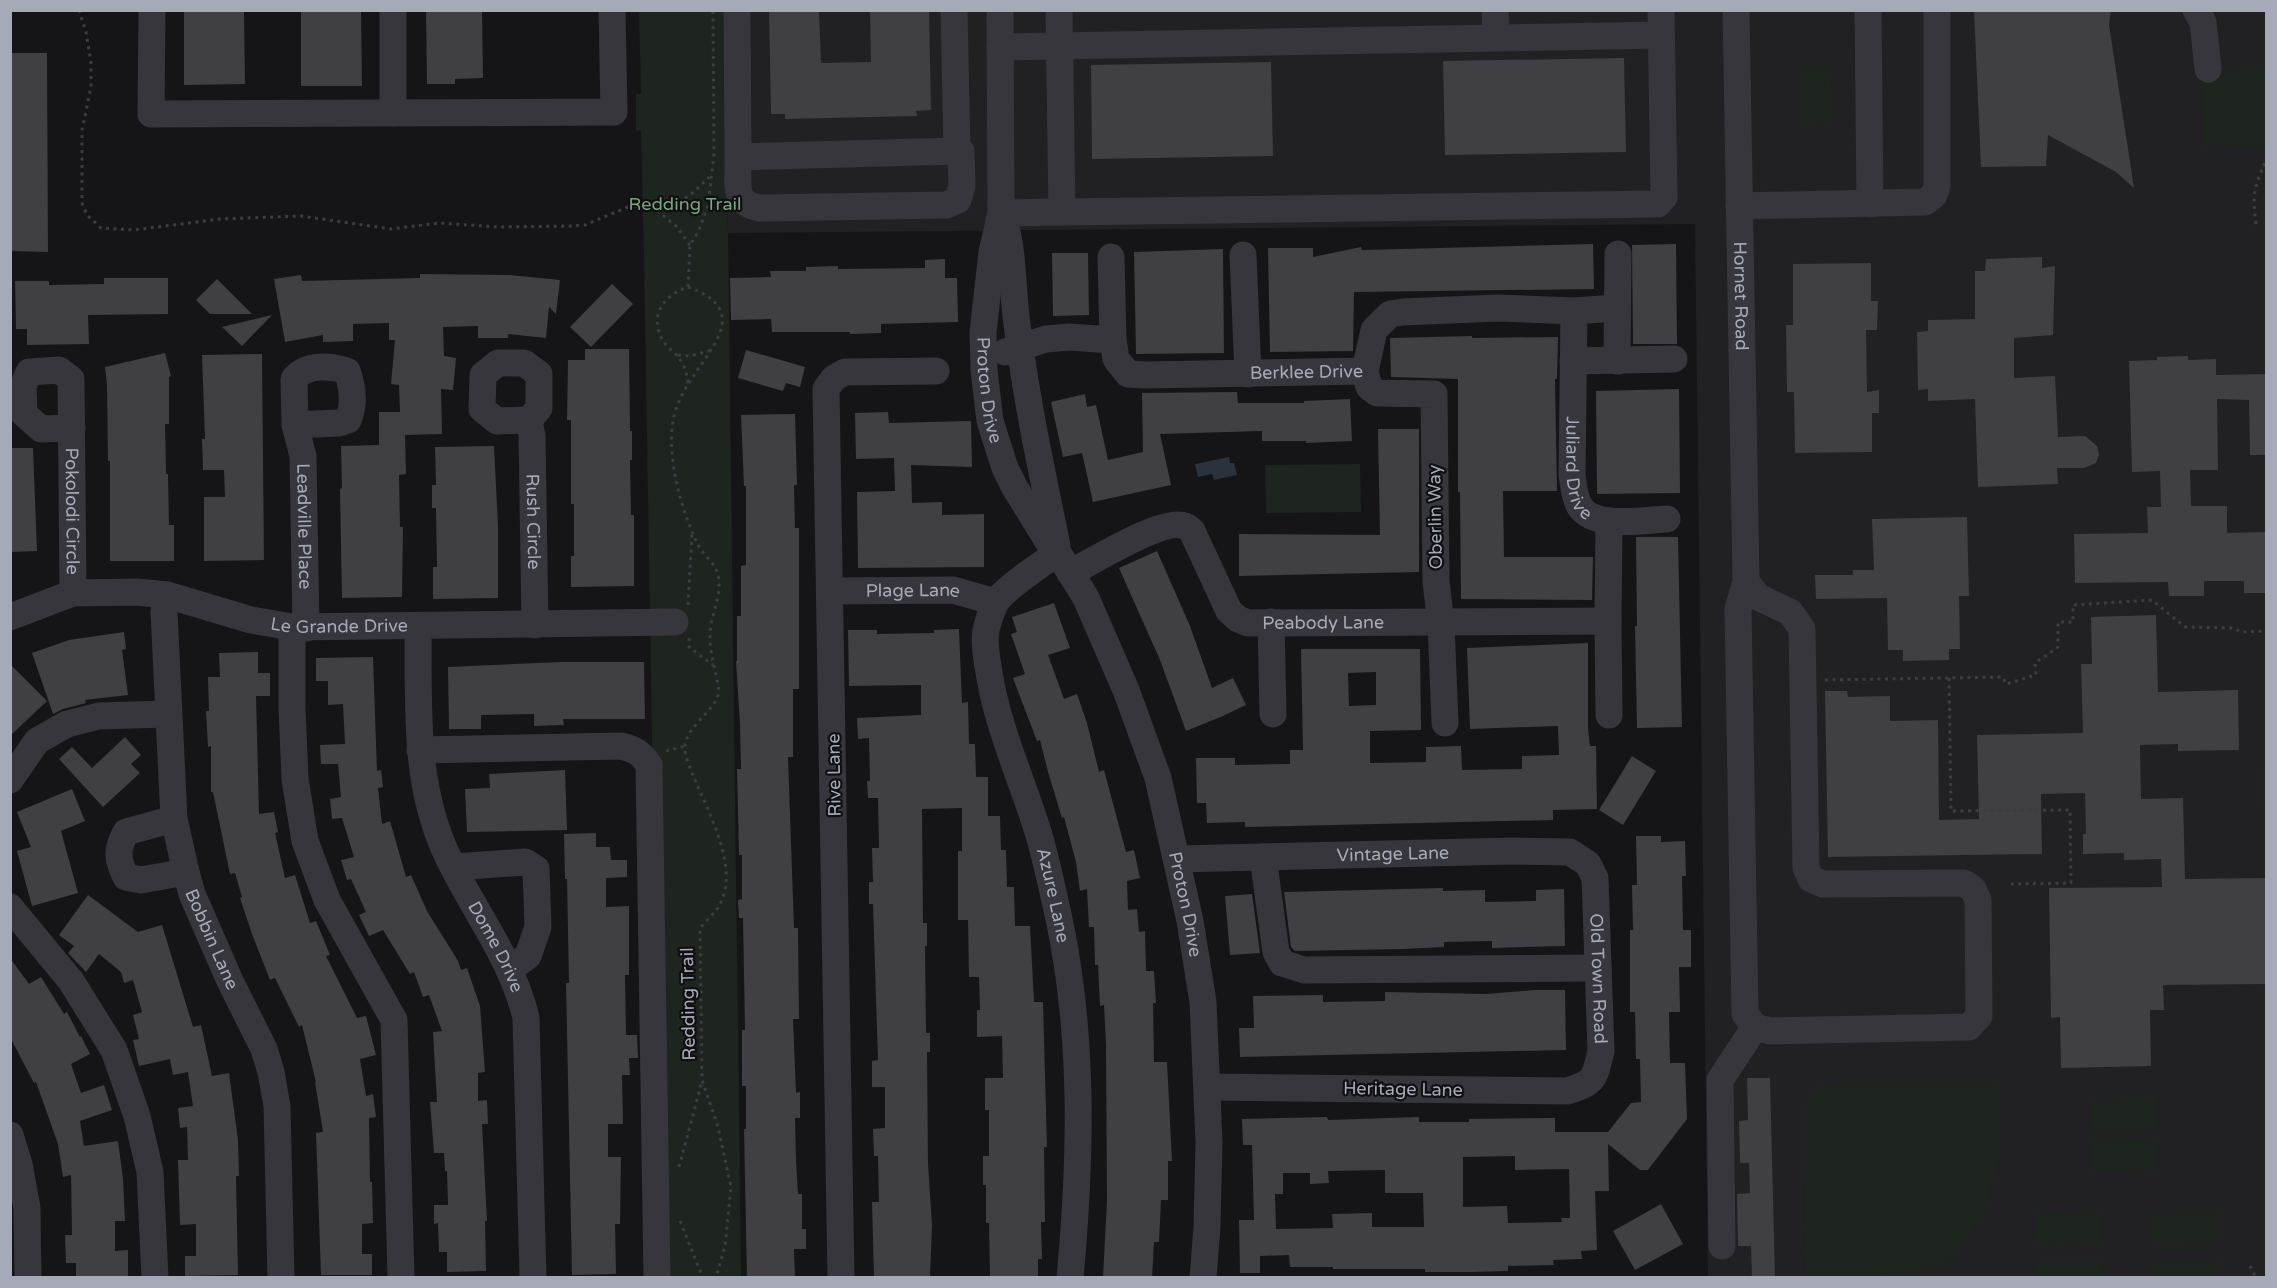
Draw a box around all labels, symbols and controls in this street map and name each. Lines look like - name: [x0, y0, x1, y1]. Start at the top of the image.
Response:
- park label: Redding Trail: [628, 193, 742, 215]
- street label: Hornet Road: [1729, 241, 1753, 351]
- street label: Proton Drive: [972, 337, 1007, 446]
- street label: Berklee Drive: [1250, 360, 1363, 384]
- street label: Juliard Drive: [1561, 416, 1597, 525]
- street label: Pokolodi Circle: [61, 447, 84, 575]
- street label: Leadville Place: [292, 463, 316, 590]
- street label: Oberlin Way: [1423, 464, 1447, 569]
- street label: Rush Circle: [522, 474, 545, 570]
- street label: Plage Lane: [866, 579, 963, 603]
- street label: Peabody Lane: [1262, 611, 1384, 634]
- street label: Le Grande Drive: [269, 613, 408, 638]
- street label: Rive Lane: [822, 733, 846, 817]
- street label: Vintage Lane: [1336, 842, 1449, 866]
- street label: Azure Lane: [1032, 845, 1074, 944]
- street label: Proton Drive: [1164, 850, 1207, 959]
- street label: Bobbin Lane: [180, 885, 244, 993]
- street label: Dome Drive: [463, 897, 528, 995]
- street label: Old Town Road: [1585, 913, 1612, 1044]
- street label: Redding Trail: [676, 947, 700, 1061]
- street label: Heritage Lane: [1343, 1077, 1463, 1101]

